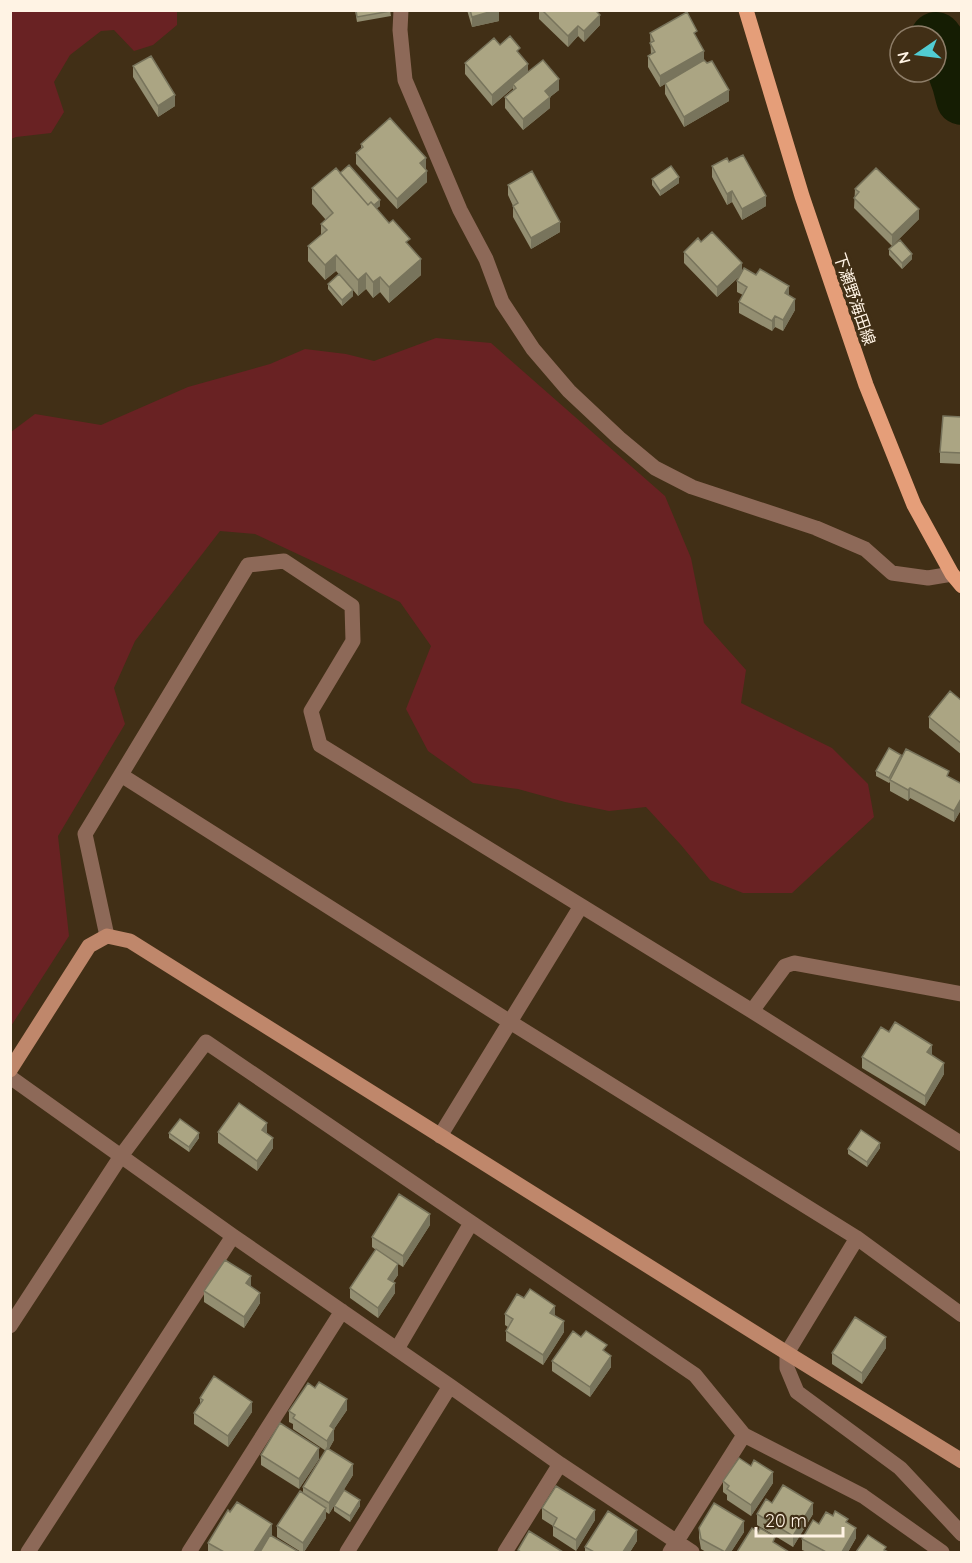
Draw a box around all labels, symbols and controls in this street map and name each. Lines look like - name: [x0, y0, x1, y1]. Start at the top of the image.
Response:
- north arrow: [888, 24, 948, 84]
- text: N: [892, 50, 915, 66]
- street label: 下瀬野海田線: [830, 250, 880, 348]
- scale bar: [756, 1500, 843, 1538]
- text: 20 m: [765, 1509, 807, 1532]

